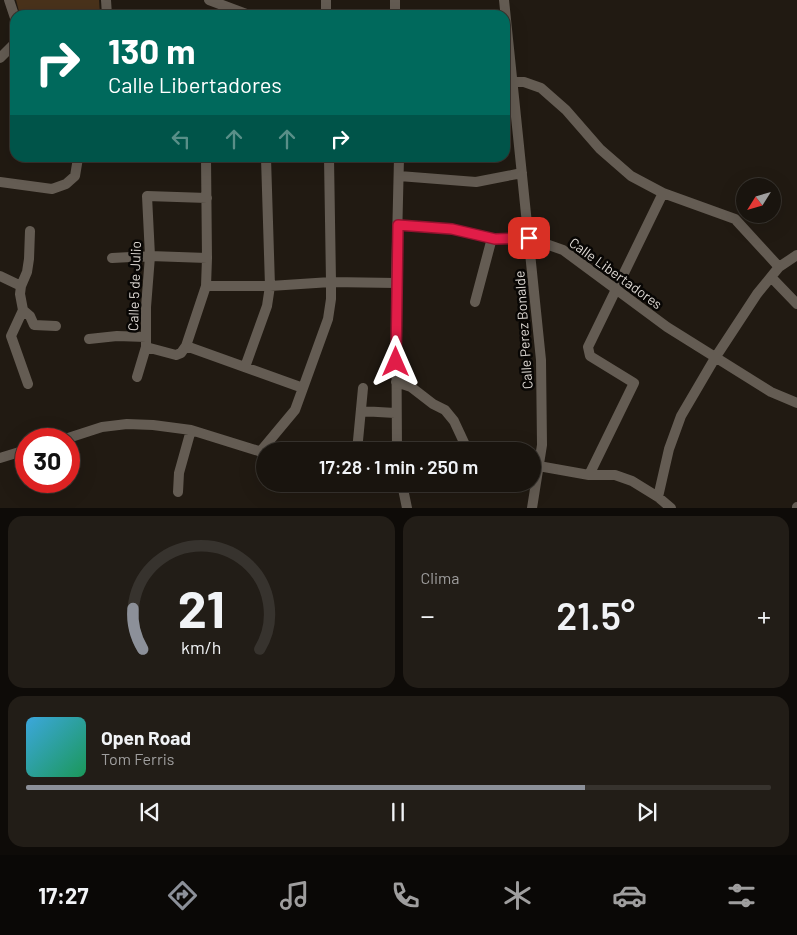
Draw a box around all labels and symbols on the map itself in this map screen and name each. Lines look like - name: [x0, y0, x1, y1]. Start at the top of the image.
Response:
- north arrow: [736, 178, 781, 222]
- pin: [508, 217, 550, 259]
- street label: Calle Libertadores: [566, 234, 666, 313]
- street label: Calle 5 de Julio: [124, 241, 144, 331]
- street label: Calle Perez Bonalde: [510, 270, 536, 390]
- position arrow: [369, 335, 421, 387]
- speed limit sign: 30: [15, 428, 80, 493]

